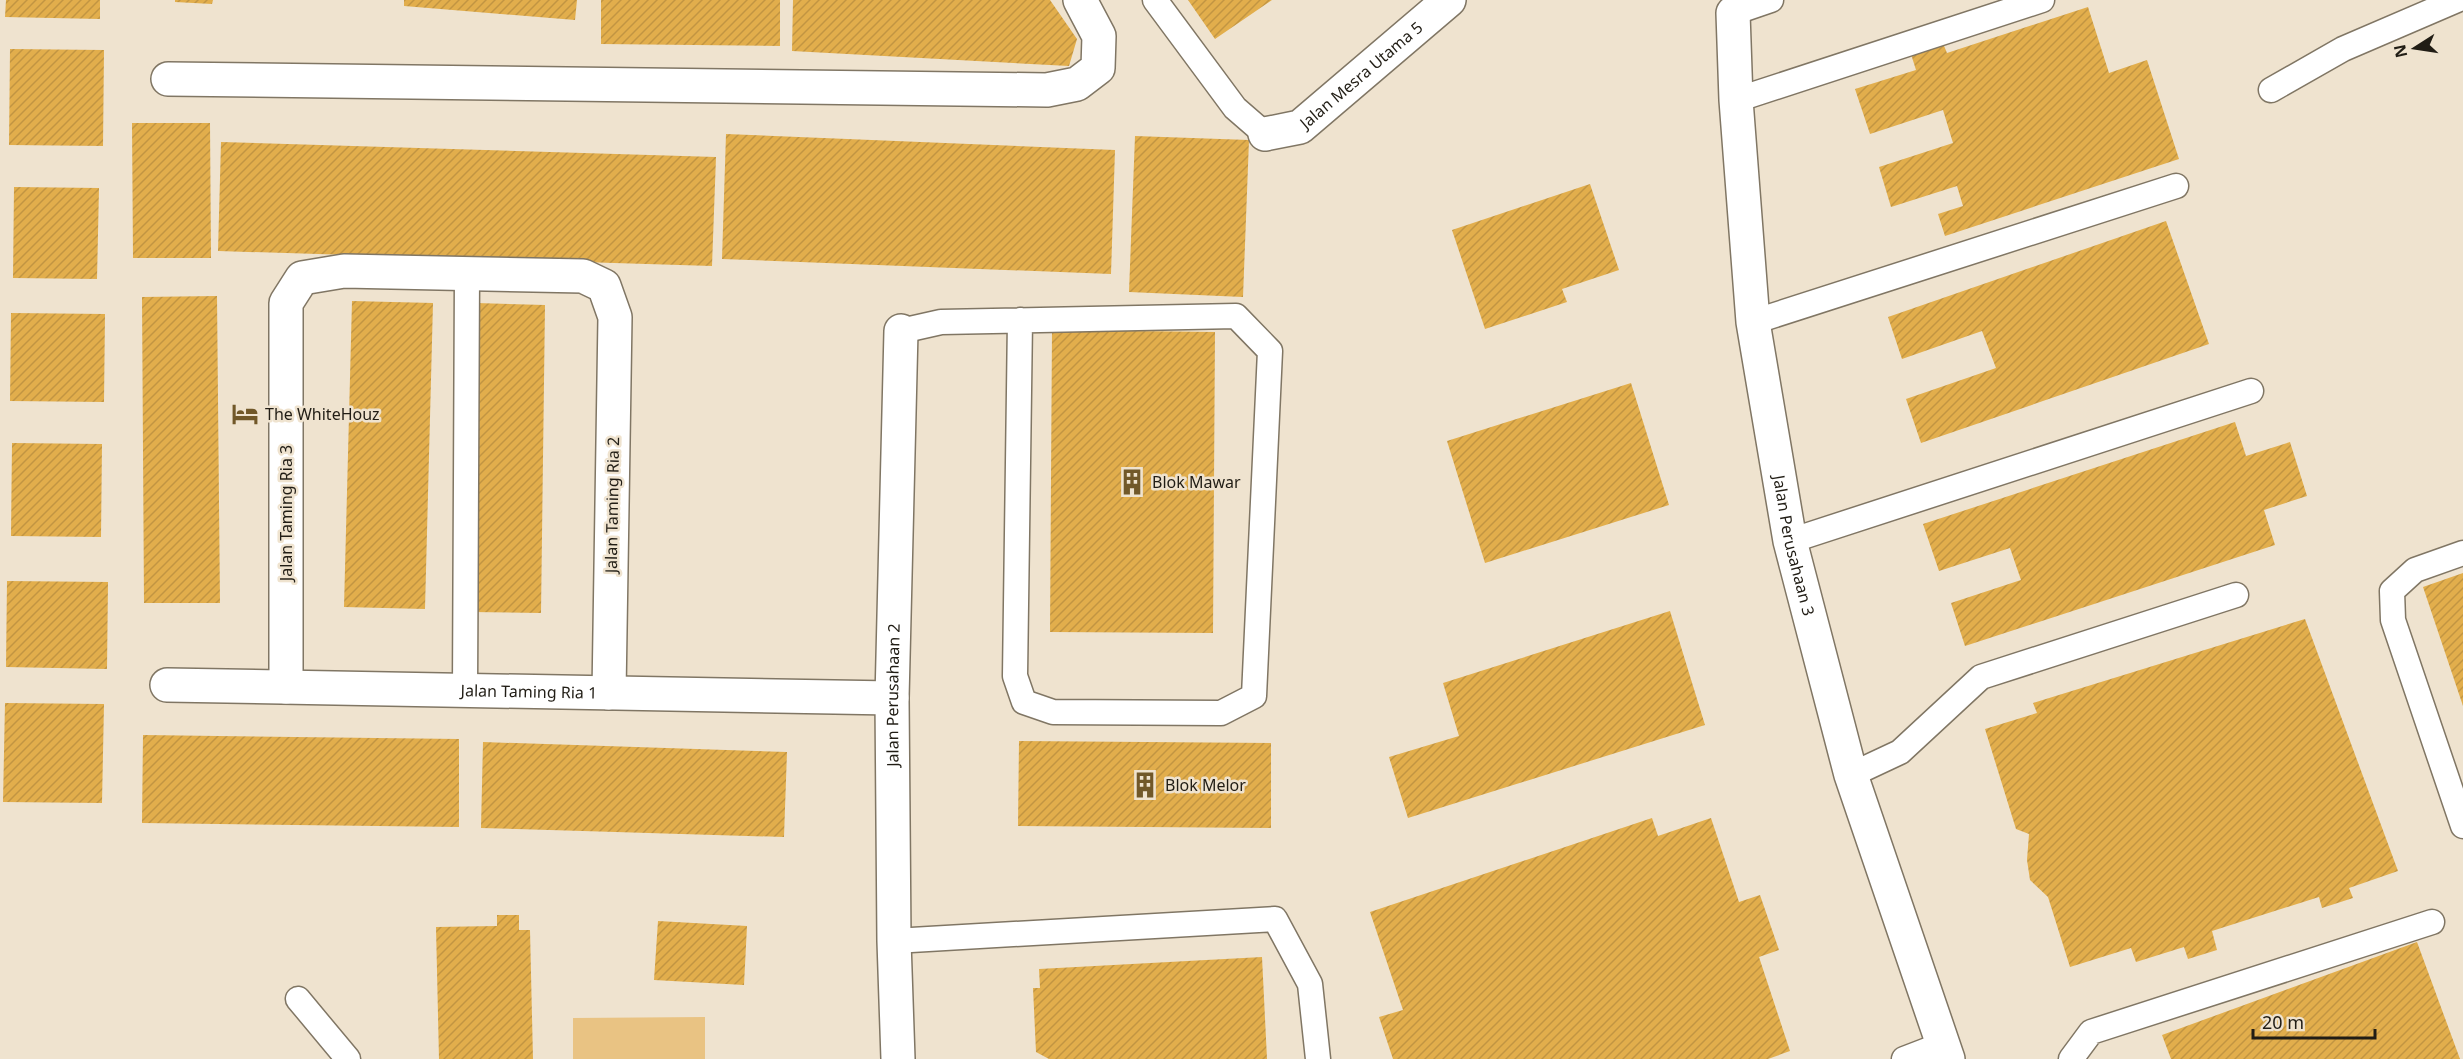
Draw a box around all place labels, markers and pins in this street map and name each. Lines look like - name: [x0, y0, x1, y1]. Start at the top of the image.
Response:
- hotel icon: The WhiteHouz: [230, 399, 260, 429]
- place label: The WhiteHouz: [265, 403, 380, 425]
- building icon: Blok Mawar: [1117, 467, 1147, 497]
- place label: Blok Mawar: [1152, 471, 1241, 493]
- building icon: Blok Melor: [1130, 770, 1160, 800]
- place label: Blok Melor: [1165, 774, 1246, 796]

